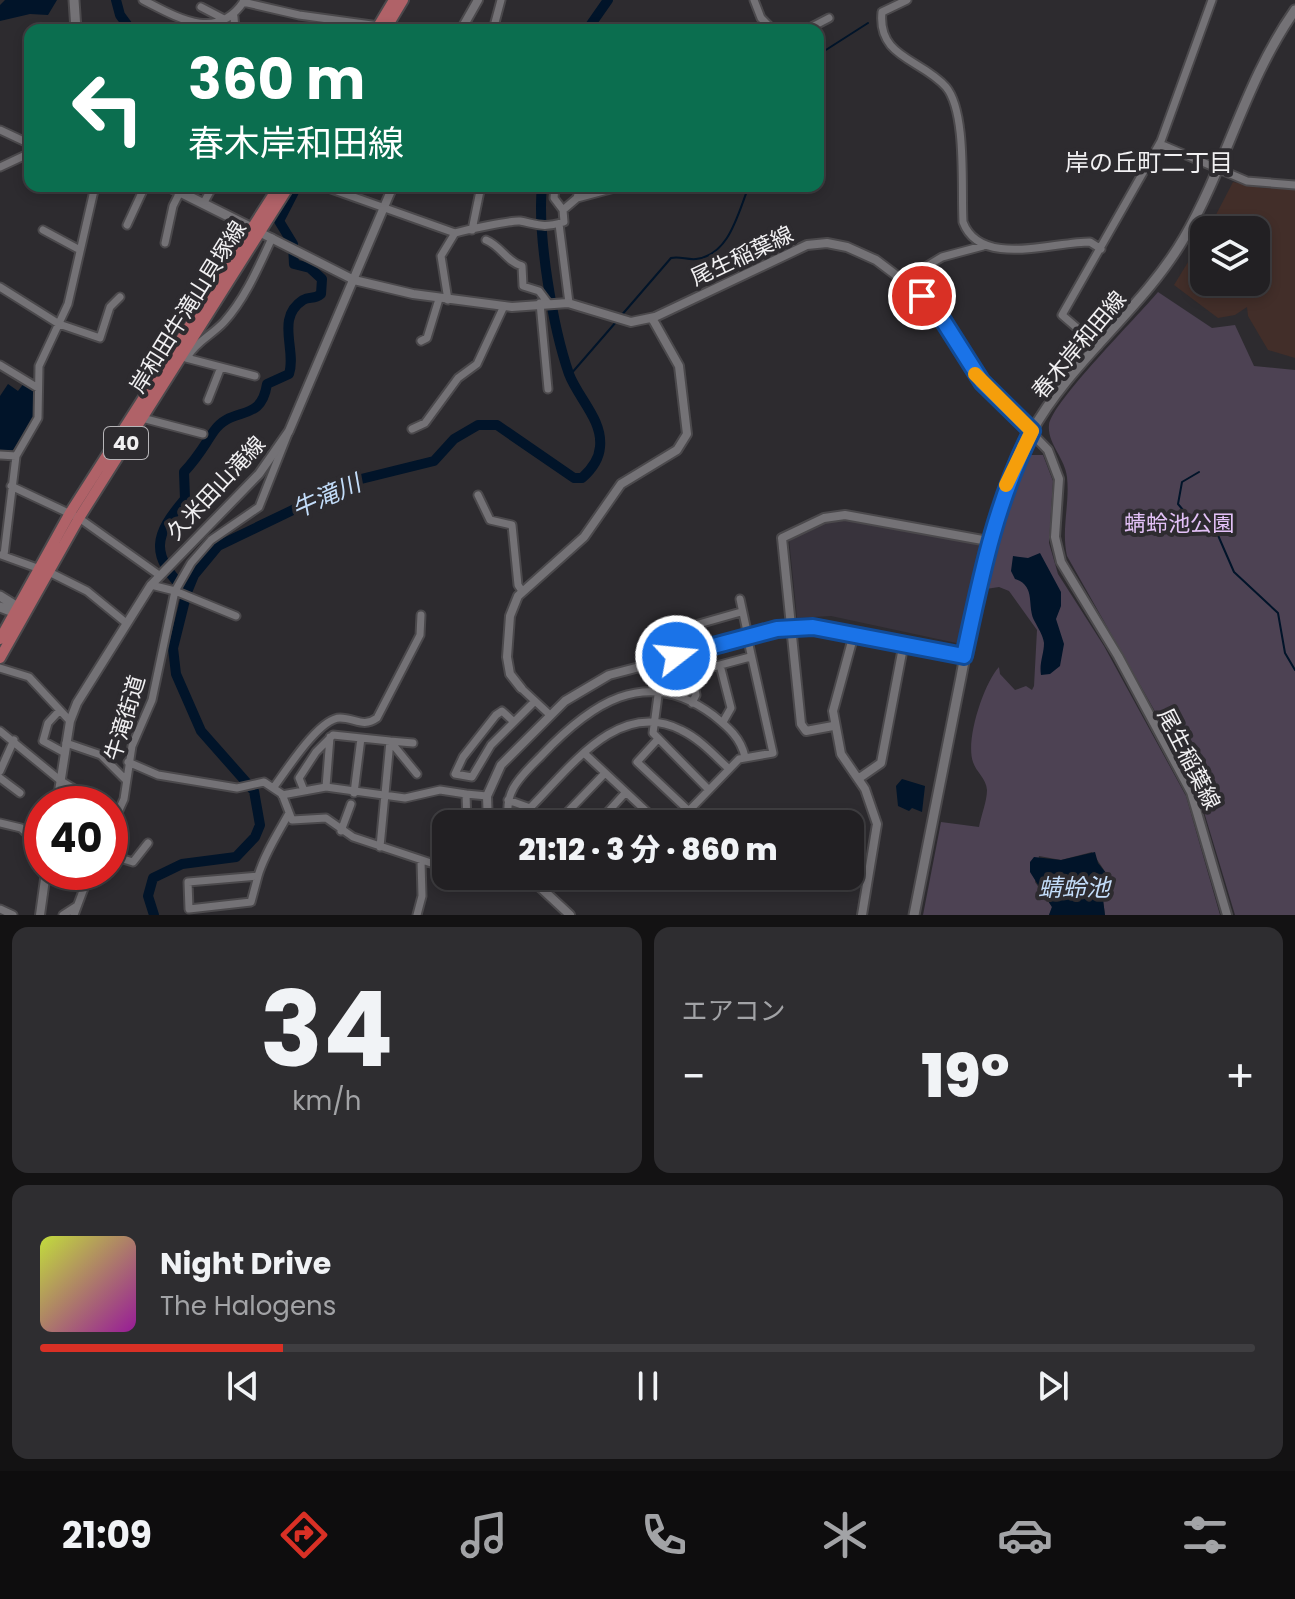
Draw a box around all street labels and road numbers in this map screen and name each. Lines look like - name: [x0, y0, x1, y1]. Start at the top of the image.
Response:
- street label: 岸和田牛滝山貝塚線: [122, 215, 254, 399]
- street label: 尾生稲葉線: [686, 219, 798, 293]
- street label: 春木岸和田線: [1025, 284, 1133, 406]
- road number: 40: [104, 427, 148, 459]
- street label: 久米田山滝線: [160, 429, 272, 547]
- street label: 牛滝街道: [97, 671, 153, 765]
- street label: 尾生稲葉線: [1150, 703, 1228, 815]

